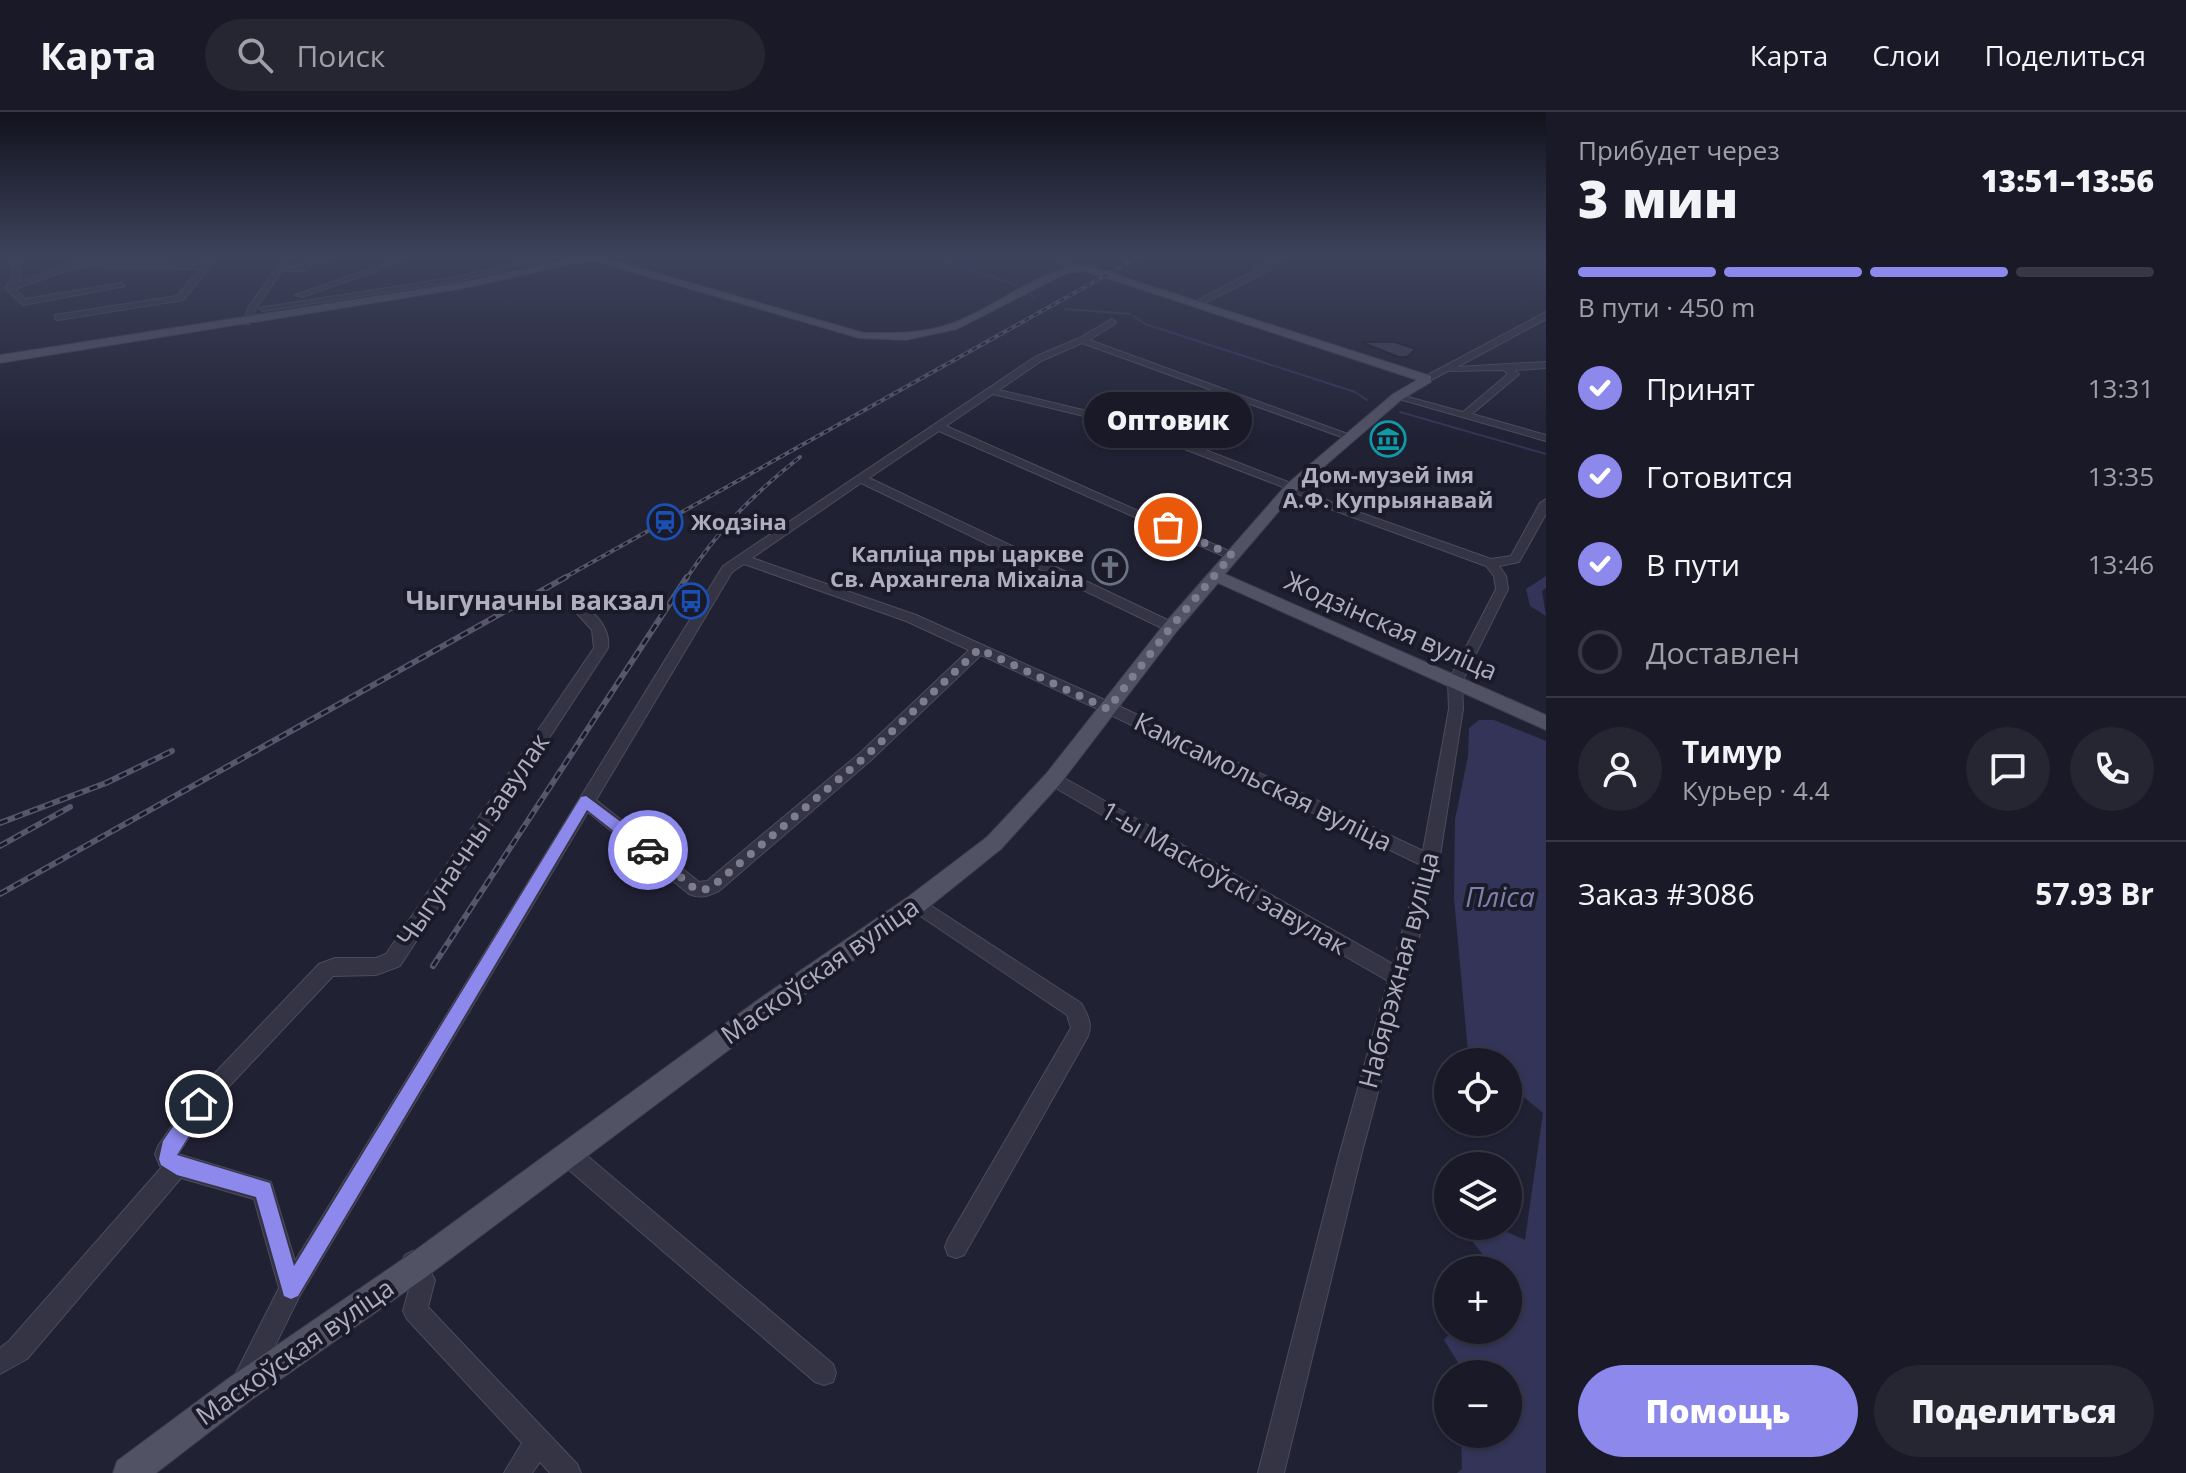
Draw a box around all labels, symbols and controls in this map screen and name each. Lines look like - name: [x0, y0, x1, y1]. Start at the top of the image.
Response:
- search box: [205, 19, 765, 91]
- text: Карта: [40, 29, 157, 81]
- icon: search: [233, 33, 277, 77]
- text: Поиск: [297, 35, 385, 76]
- text: Карта: [1750, 36, 1828, 74]
- text: Слои: [1872, 36, 1941, 74]
- text: Поделиться: [1985, 36, 2146, 74]
- text: Прибудет через: [1578, 132, 1780, 168]
- text: 13:51–13:56: [1981, 160, 2154, 201]
- text: 3 мин: [1578, 162, 1738, 233]
- text: В пути · 450 m: [1578, 289, 1755, 325]
- icon: check: [1578, 366, 1622, 410]
- text: Принят: [1646, 368, 1755, 409]
- text: 13:31: [2088, 370, 2154, 406]
- callout: Оптовик: [1084, 391, 1252, 447]
- text: Оптовик: [1107, 402, 1229, 438]
- museum icon: Дом-музей імя А.Ф. Купрыянавай: [1369, 420, 1407, 458]
- icon: check: [1578, 454, 1622, 498]
- text: Готовится: [1646, 456, 1793, 497]
- text: 13:35: [2088, 458, 2154, 494]
- place label: Дом-музей імя А.Ф. Купрыянавай: [1283, 459, 1493, 514]
- pin: [1134, 493, 1202, 561]
- station icon: Жодзіна: [646, 503, 684, 541]
- icon: bag: [1146, 505, 1190, 549]
- place label: Жодзіна: [691, 506, 787, 536]
- place label: Капліца пры царкве Св. Архангела Міхаіла: [830, 538, 1084, 593]
- icon: check: [1578, 542, 1622, 586]
- text: В пути: [1646, 544, 1740, 585]
- text: 13:46: [2088, 546, 2154, 582]
- church icon: Капліца пры царкве Св. Архангела Міхаіла: [1091, 548, 1129, 586]
- street label: Жодзінская вуліца: [1279, 562, 1504, 688]
- place label: Чыгуначны вакзал: [406, 582, 665, 618]
- bus stop icon: Чыгуначны вакзал: [672, 582, 710, 620]
- text: Доставлен: [1646, 632, 1800, 673]
- street label: Камсамольская вуліца: [1128, 703, 1398, 859]
- street label: Чыгуначны завулак: [387, 725, 557, 953]
- button: person: [1578, 727, 1662, 811]
- button: chat: [1966, 727, 2050, 811]
- button: phone: [2070, 727, 2154, 811]
- text: Тимур: [1682, 731, 1782, 772]
- text: Курьер · 4.4: [1682, 772, 1830, 808]
- street label: 1-ы Маскоўскі завулак: [1095, 792, 1355, 963]
- courier: [608, 810, 688, 890]
- icon: car: [626, 828, 670, 872]
- street label: Набярэжная вуліца: [1349, 847, 1447, 1092]
- text: Заказ #3086: [1578, 873, 1755, 914]
- text: 57.93 Br: [2035, 873, 2154, 914]
- water label: Пліса: [1465, 877, 1535, 915]
- street label: Маскоўская вуліца: [713, 888, 926, 1052]
- map controls: [1434, 1048, 1522, 1448]
- button: locate: [1434, 1048, 1522, 1136]
- pin: [165, 1070, 233, 1138]
- icon: home: [177, 1082, 221, 1126]
- button: layers: [1434, 1152, 1522, 1240]
- button: +: [1434, 1256, 1522, 1344]
- street label: Маскоўская вуліца: [188, 1269, 401, 1433]
- button: −: [1434, 1360, 1522, 1448]
- button: Помощь: [1578, 1365, 1858, 1457]
- button: Поделиться: [1874, 1365, 2154, 1457]

